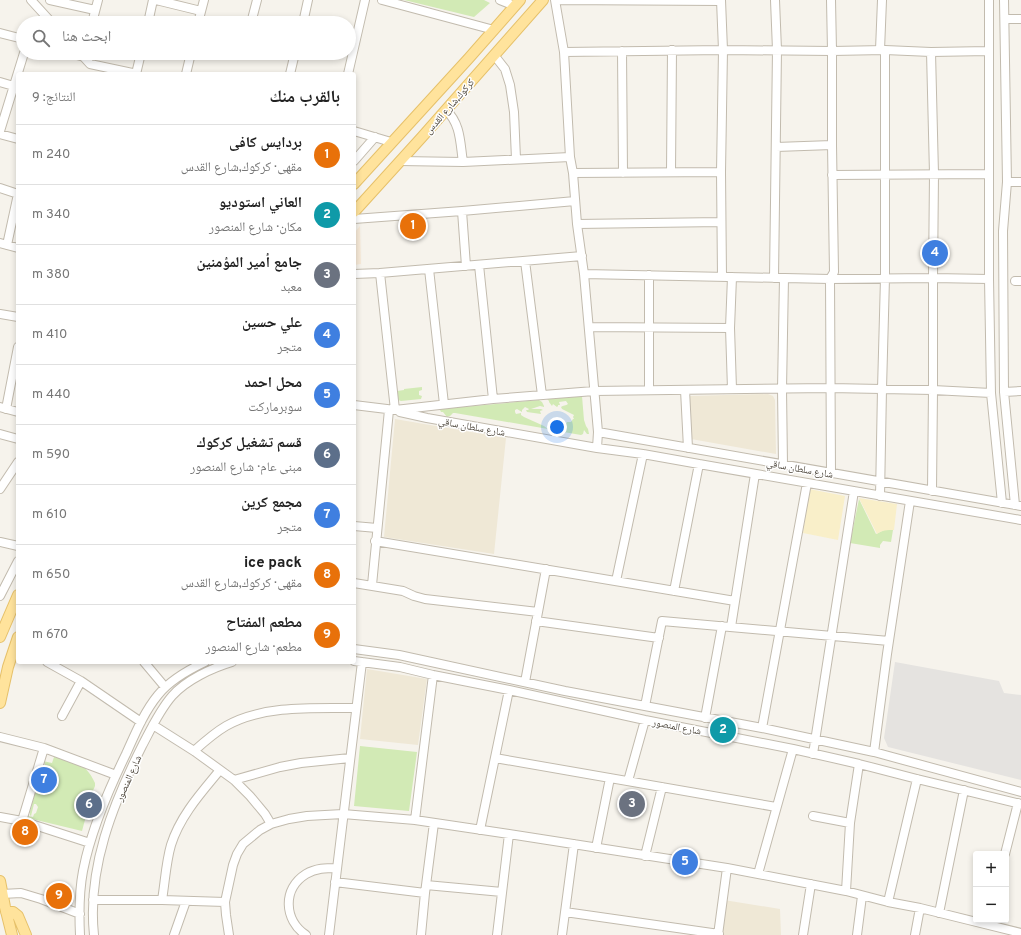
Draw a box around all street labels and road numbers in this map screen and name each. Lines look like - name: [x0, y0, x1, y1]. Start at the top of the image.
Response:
- street label: كركوك,شارع القدس: [422, 77, 478, 137]
- street label: شارع سلطان ساقي: [437, 415, 507, 440]
- street label: شارع سلطان ساقي: [765, 457, 835, 482]
- street label: شارع المنصور: [650, 716, 703, 739]
- street label: شارع المنصور: [113, 753, 145, 805]

